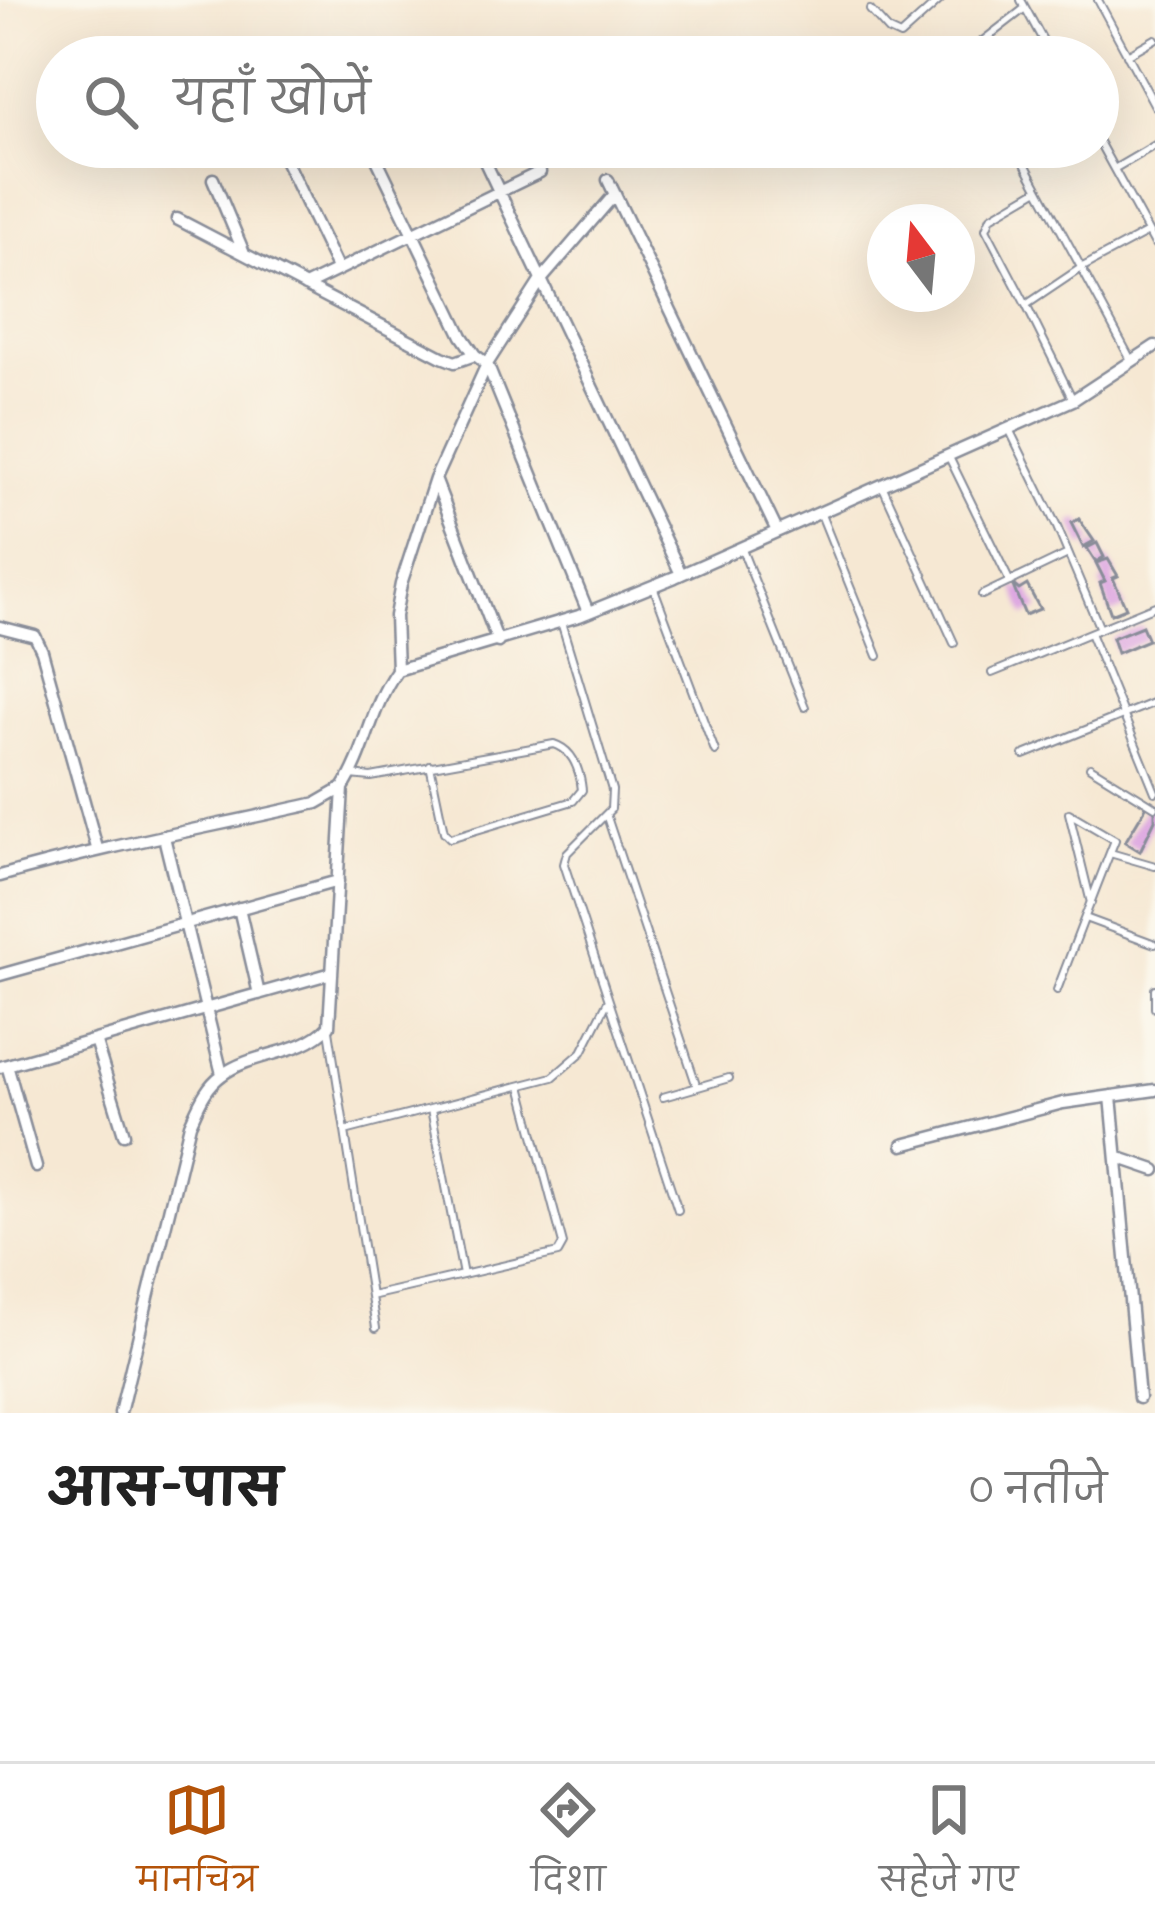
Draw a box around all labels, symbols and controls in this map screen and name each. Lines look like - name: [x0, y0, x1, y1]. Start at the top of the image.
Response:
- search box: [36, 36, 1119, 168]
- text: यहाँ खोजें: [174, 67, 370, 125]
- icon: search: [78, 69, 144, 135]
- north arrow: [867, 204, 975, 312]
- text: आस-पास: [48, 1451, 282, 1518]
- text: 0 नतीजे: [969, 1461, 1107, 1512]
- tab: मानचित्र: [137, 1777, 258, 1916]
- tab: दिशा: [531, 1777, 606, 1916]
- tab: सहेजे गए: [879, 1777, 1018, 1916]

